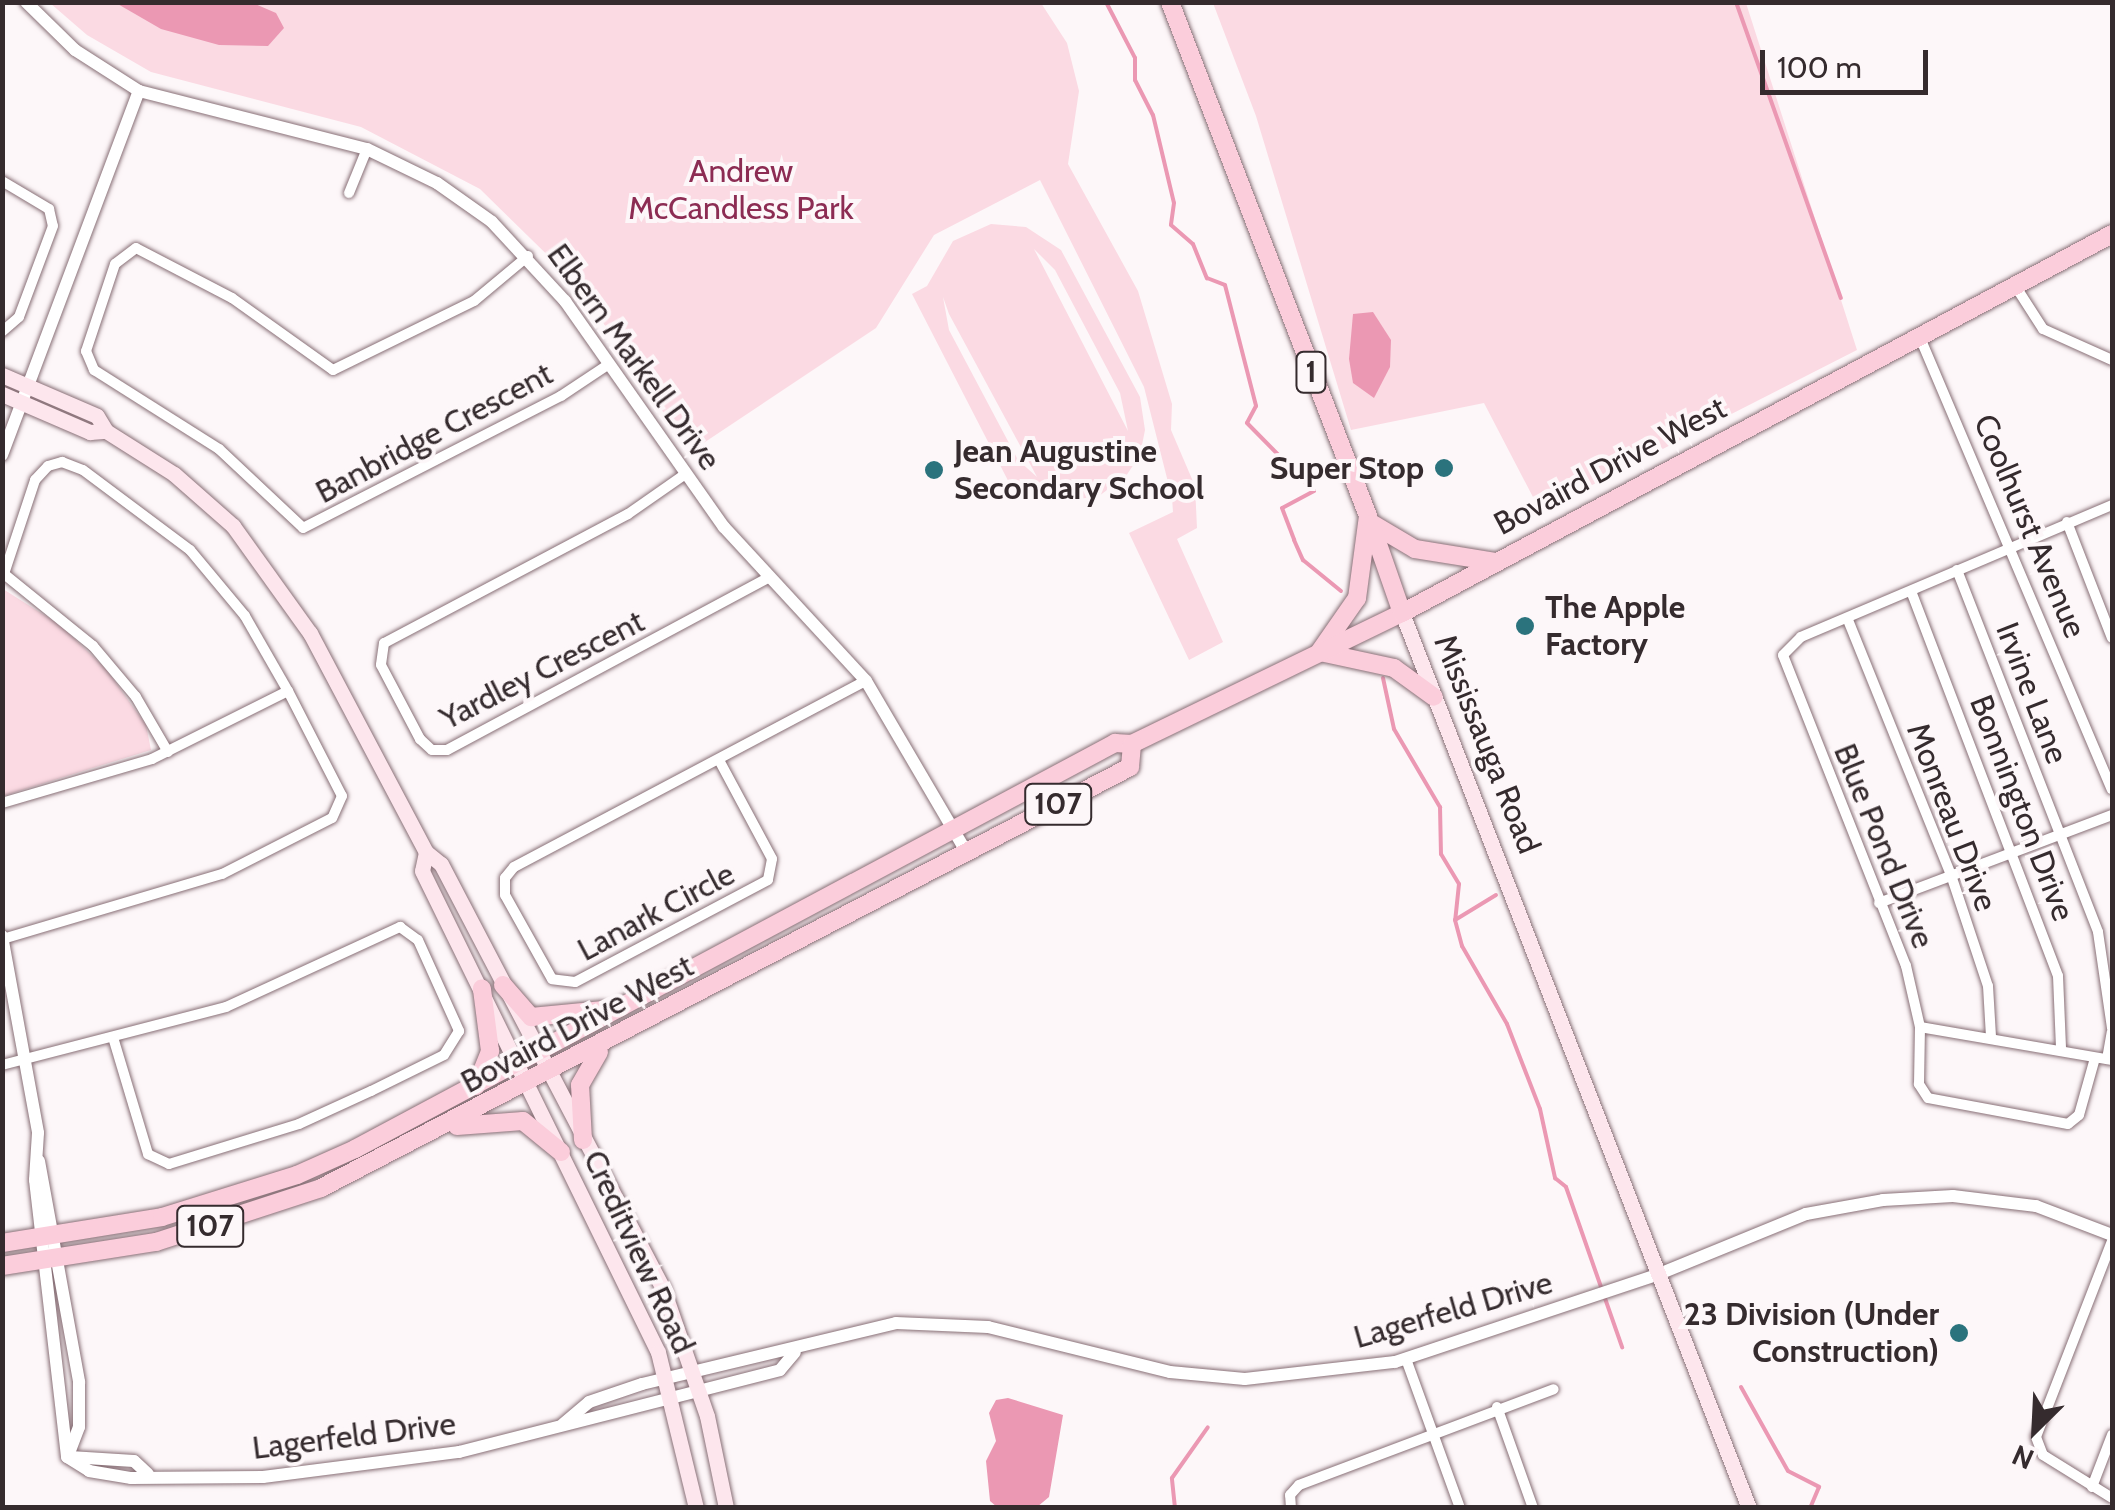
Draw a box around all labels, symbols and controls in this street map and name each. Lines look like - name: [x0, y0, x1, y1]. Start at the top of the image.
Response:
- scale bar: [1765, 30, 1932, 92]
- text: 100 m: [1777, 49, 1862, 86]
- park label: Andrew McCandless Park: [628, 153, 854, 228]
- street label: Elbern Markell Drive: [539, 237, 729, 477]
- road number: 1: [1294, 347, 1328, 397]
- street label: Banbridge Crescent: [309, 354, 559, 512]
- street label: Bovaird Drive West: [1487, 389, 1733, 543]
- street label: Coolhurst Avenue: [1966, 409, 2094, 643]
- place label: Jean Augustine Secondary School: [954, 433, 1204, 508]
- place label: Super Stop: [1270, 449, 1424, 487]
- marker: Super Stop: [1433, 457, 1455, 479]
- marker: Jean Augustine Secondary School: [923, 459, 945, 481]
- place label: The Apple Factory: [1545, 589, 1685, 664]
- street label: Yardley Crescent: [434, 602, 650, 738]
- marker: The Apple Factory: [1514, 615, 1536, 637]
- street label: Irvine Lane: [1988, 617, 2076, 769]
- street label: Mississauga Road: [1426, 629, 1548, 859]
- street label: Bonnington Drive: [1961, 690, 2083, 926]
- street label: Monreau Drive: [1899, 718, 2005, 916]
- street label: Blue Pond Drive: [1826, 738, 1942, 954]
- road number: 107: [1023, 779, 1093, 829]
- street label: Lanark Circle: [571, 855, 741, 969]
- street label: Bovaird Drive West: [454, 947, 700, 1101]
- street label: Creditview Road: [575, 1144, 703, 1360]
- road number: 107: [175, 1201, 245, 1251]
- street label: Lagerfeld Drive: [1349, 1263, 1557, 1357]
- place label: 23 Division (Under Construction): [1684, 1296, 1939, 1371]
- marker: 23 Division (Under Construction): [1948, 1322, 1970, 1344]
- north arrow: [1985, 1380, 2085, 1480]
- street label: Lagerfeld Drive: [250, 1404, 458, 1468]
- text: N: [2007, 1438, 2039, 1477]

